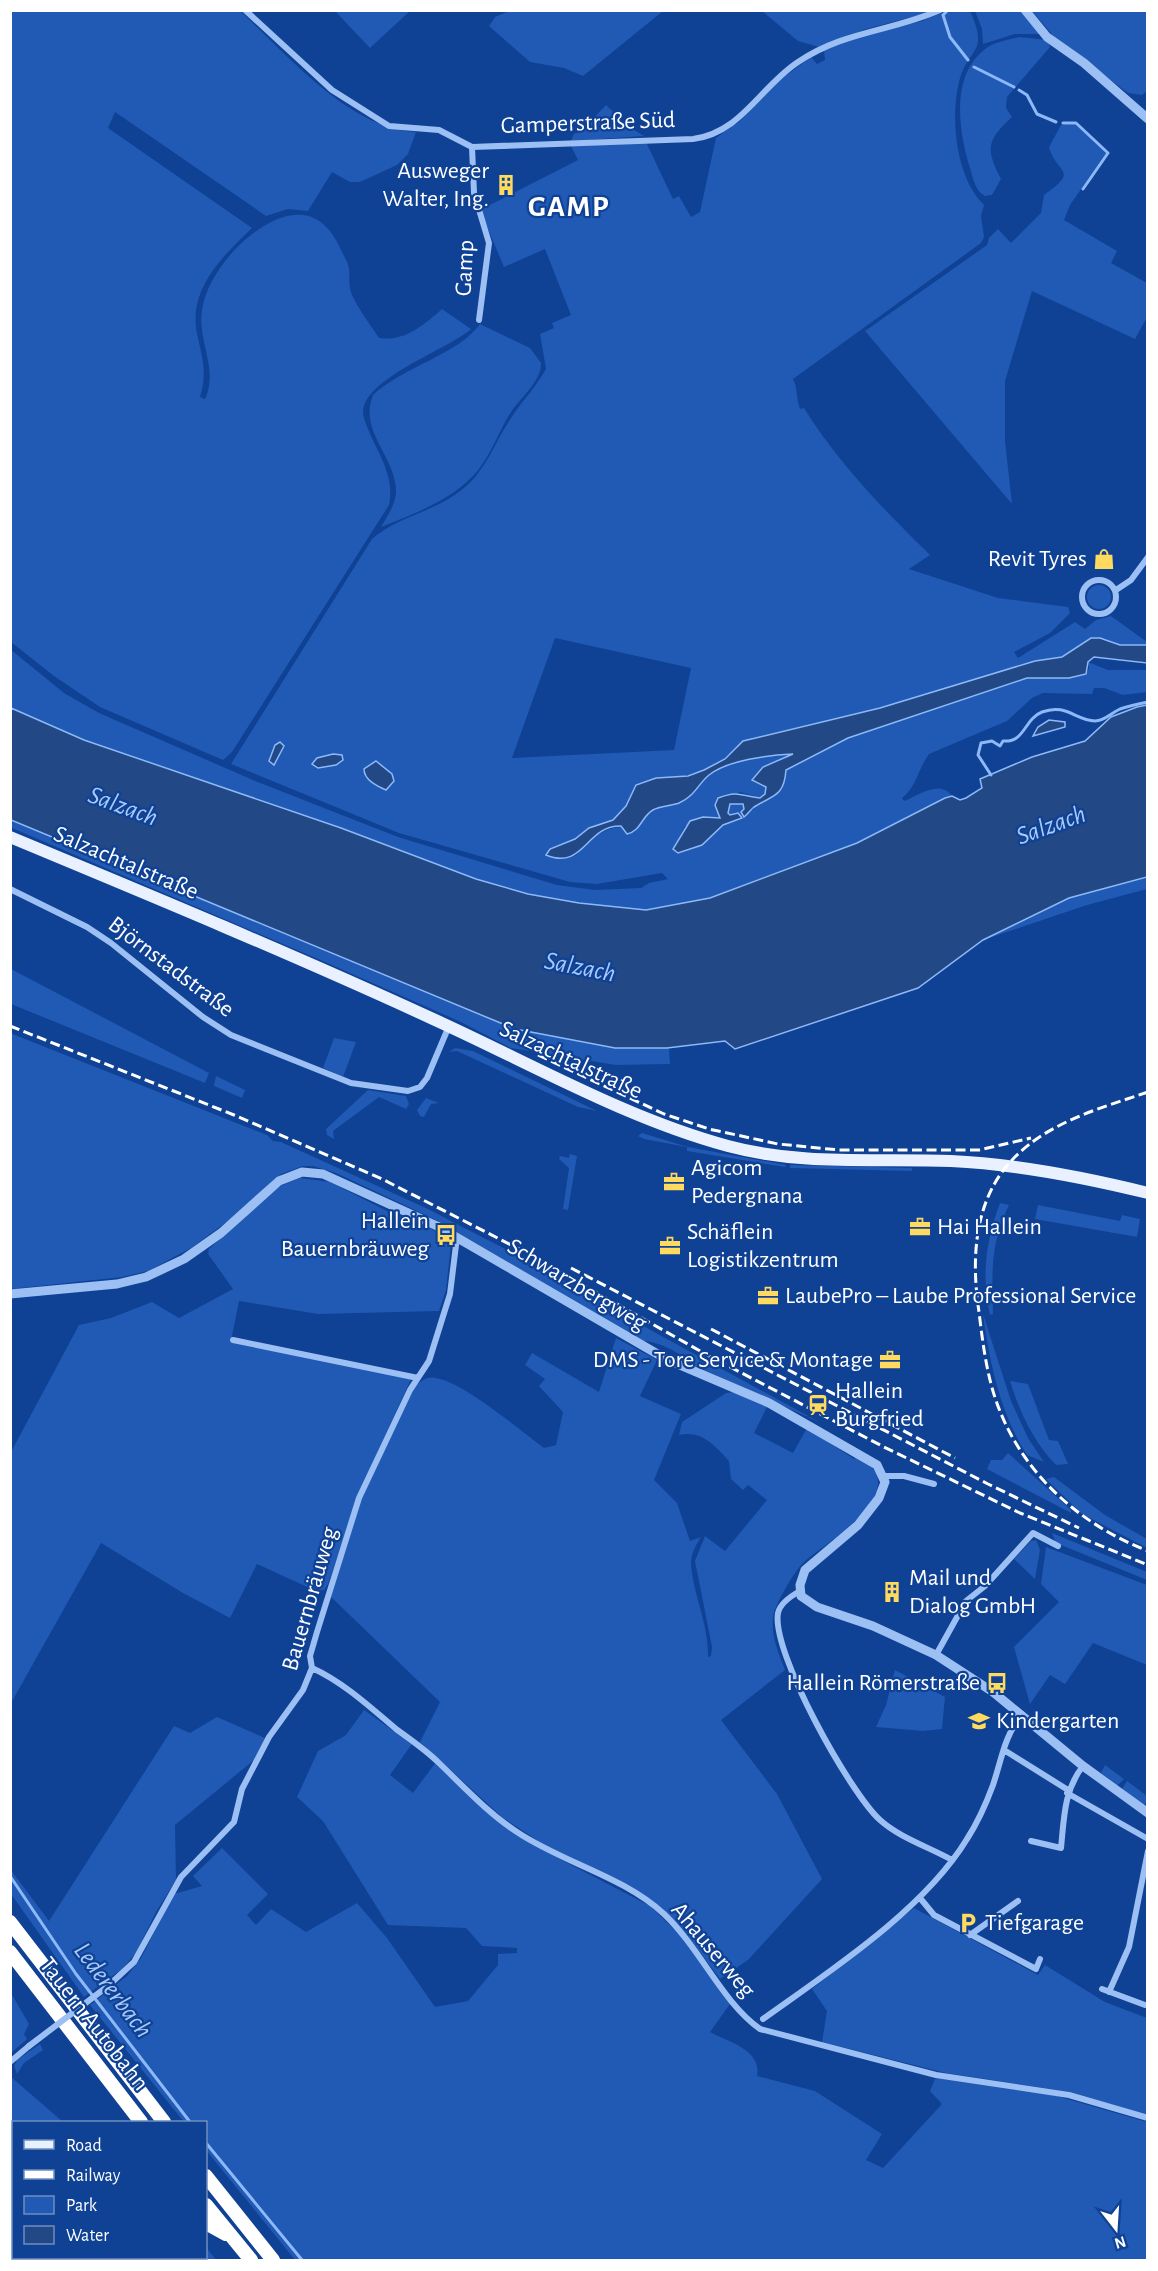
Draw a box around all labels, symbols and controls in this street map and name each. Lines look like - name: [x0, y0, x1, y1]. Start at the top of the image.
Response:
- street label: Gamperstraße Süd: [500, 108, 676, 138]
- place label: Ausweger Walter, Ing.: [383, 159, 489, 211]
- building icon: Ausweger Walter, Ing.: [494, 173, 518, 197]
- district label: GAMP: [528, 192, 610, 222]
- street label: Gamp: [452, 239, 478, 297]
- place label: Revit Tyres: [988, 547, 1087, 571]
- shop icon: Revit Tyres: [1092, 547, 1116, 571]
- water label: Salzach: [85, 781, 161, 831]
- water label: Salzach: [1013, 800, 1089, 850]
- street label: Salzachtalstraße: [50, 822, 202, 904]
- street label: Björnstadstraße: [104, 912, 238, 1022]
- water label: Salzach: [542, 947, 618, 987]
- street label: Salzachtalstraße: [496, 1016, 646, 1104]
- place label: Agicom Pedergnana: [691, 1156, 803, 1208]
- office icon: Agicom Pedergnana: [662, 1170, 686, 1194]
- place label: Hallein Bauernbräuweg: [281, 1209, 429, 1261]
- office icon: Hai Hallein: [908, 1215, 932, 1239]
- place label: Hai Hallein: [937, 1215, 1042, 1239]
- place label: Schäflein Logistikzentrum: [687, 1220, 839, 1272]
- bus stop icon: Hallein Bauernbräuweg: [434, 1223, 458, 1247]
- street label: Schwarzbergweg: [503, 1234, 651, 1336]
- office icon: Schäflein Logistikzentrum: [658, 1234, 682, 1258]
- office icon: LaubePro – Laube Professional Service: [756, 1284, 780, 1308]
- place label: LaubePro – Laube Professional Service: [785, 1284, 1136, 1308]
- place label: DMS - Tore Service & Montage: [593, 1348, 873, 1372]
- office icon: DMS - Tore Service & Montage: [878, 1348, 902, 1372]
- place label: Hallein Burgfried: [835, 1379, 924, 1431]
- station icon: Hallein Burgfried: [806, 1393, 830, 1417]
- street label: Bauernbräuweg: [278, 1524, 342, 1674]
- place label: Mail und Dialog GmbH: [909, 1566, 1036, 1618]
- building icon: Mail und Dialog GmbH: [880, 1580, 904, 1604]
- place label: Hallein Römerstraße: [786, 1671, 980, 1695]
- bus stop icon: Hallein Römerstraße: [985, 1671, 1009, 1695]
- school or university icon: Kindergarten: [967, 1709, 991, 1733]
- place label: Kindergarten: [996, 1709, 1119, 1733]
- street label: Ahauserweg: [667, 1898, 760, 2002]
- parking icon: Tiefgarage: [956, 1911, 980, 1935]
- place label: Tiefgarage: [985, 1911, 1084, 1935]
- water label: Ledererbach: [69, 1938, 157, 2042]
- street label: Tauern Autobahn: [35, 1953, 153, 2095]
- legend: [12, 2121, 207, 2259]
- text: Road: [66, 2137, 102, 2155]
- text: Railway: [66, 2167, 121, 2185]
- text: Park: [66, 2197, 98, 2215]
- north arrow: [1086, 2199, 1146, 2259]
- text: Water: [66, 2227, 109, 2245]
- text: N: [1112, 2233, 1128, 2252]

